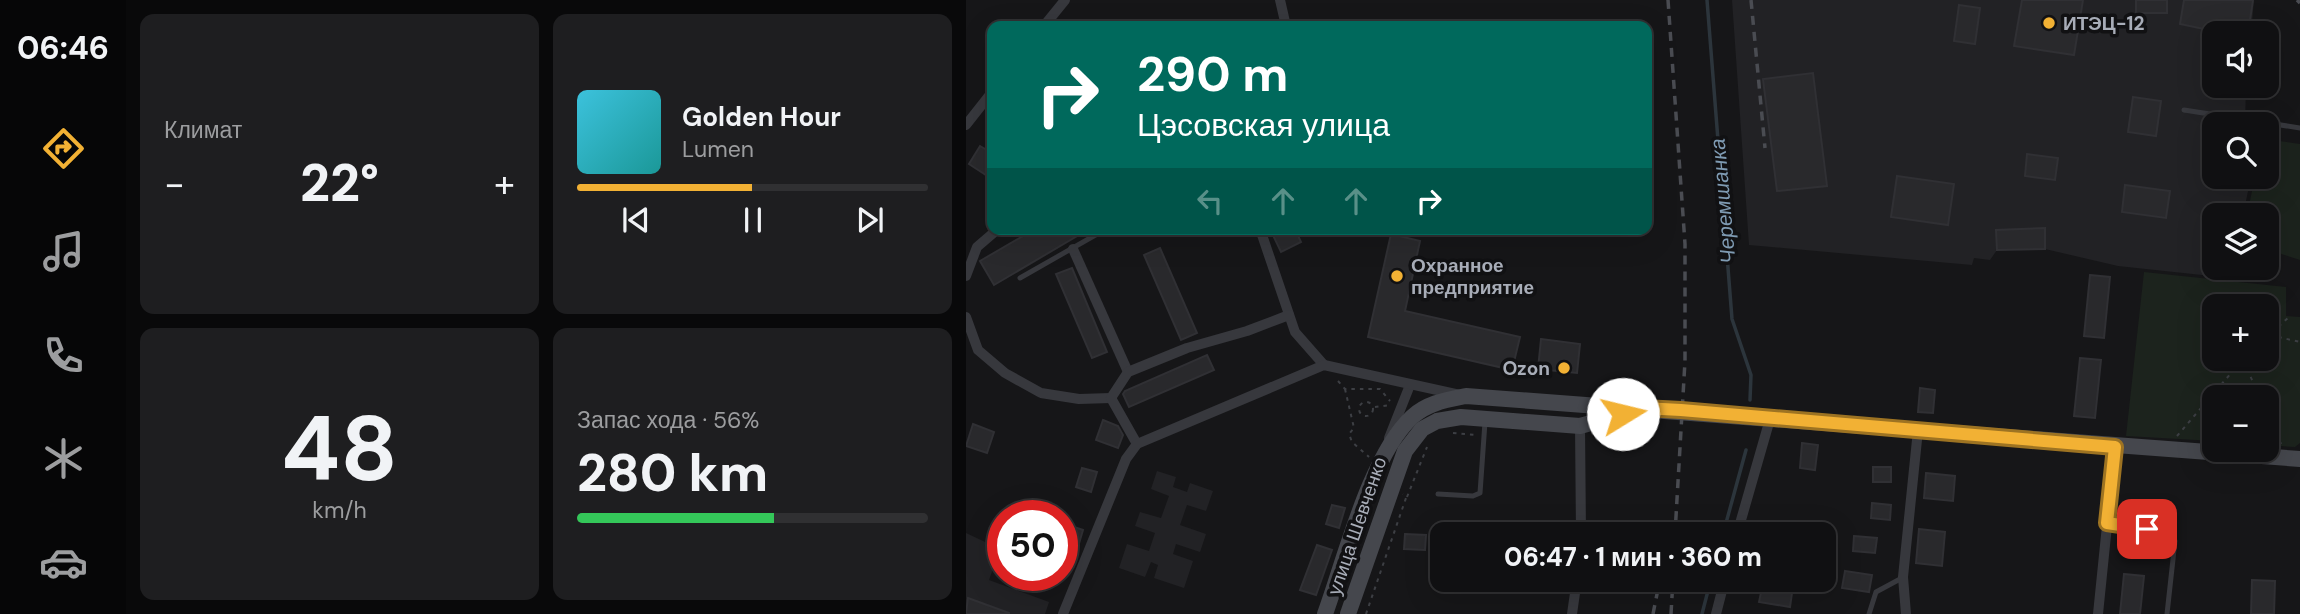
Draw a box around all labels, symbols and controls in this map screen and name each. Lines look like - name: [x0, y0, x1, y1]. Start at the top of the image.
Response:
- place label: ИТЭЦ-12: [2063, 11, 2145, 36]
- marker: ИТЭЦ-12: [2041, 15, 2057, 31]
- map controls: [2202, 21, 2279, 462]
- button: sound: [2202, 21, 2279, 98]
- text: 06:46: [17, 27, 109, 69]
- text: 290 m: [1137, 42, 1288, 106]
- icon: right: [1022, 49, 1113, 140]
- text: Golden Hour: [682, 100, 841, 134]
- text: Цэсовская улица: [1137, 104, 1390, 146]
- button: search: [2202, 112, 2279, 189]
- text: Климат: [164, 115, 242, 145]
- icon: directions: [39, 124, 88, 173]
- text: Lumen: [682, 134, 754, 164]
- water label: Черемшанка: [1704, 137, 1742, 265]
- text: 22°: [300, 149, 379, 217]
- text: −: [164, 159, 185, 209]
- text: +: [494, 159, 515, 209]
- icon: left: [1191, 182, 1229, 220]
- icon: ahead: [1264, 182, 1302, 220]
- icon: ahead: [1337, 182, 1375, 220]
- icon: right: [1410, 182, 1448, 220]
- icon: previous: [617, 201, 655, 239]
- icon: pause: [734, 201, 772, 239]
- icon: next: [851, 201, 889, 239]
- button: layers: [2202, 203, 2279, 280]
- icon: music: [39, 227, 88, 276]
- place label: Охранное предприятие: [1411, 253, 1534, 300]
- marker: Охранное предприятие: [1389, 268, 1405, 284]
- button: +: [2202, 294, 2279, 371]
- icon: phone: [39, 331, 88, 380]
- place label: Ozon: [1502, 356, 1550, 381]
- marker: Ozon: [1556, 360, 1572, 376]
- position arrow: [1586, 377, 1660, 451]
- button: −: [2202, 385, 2279, 462]
- text: 48: [281, 390, 398, 508]
- text: Запас хода · 56%: [577, 405, 759, 435]
- icon: climate: [39, 434, 88, 483]
- text: 280 km: [577, 439, 768, 507]
- street label: улица Шевченко: [1322, 454, 1392, 598]
- text: km/h: [312, 495, 367, 525]
- pin: [2117, 499, 2177, 559]
- speed limit sign: 50: [987, 500, 1078, 591]
- icon: arrive: [2128, 510, 2166, 548]
- icon: car: [39, 538, 88, 587]
- text: 06:47 · 1 мин · 360 m: [1504, 540, 1762, 574]

